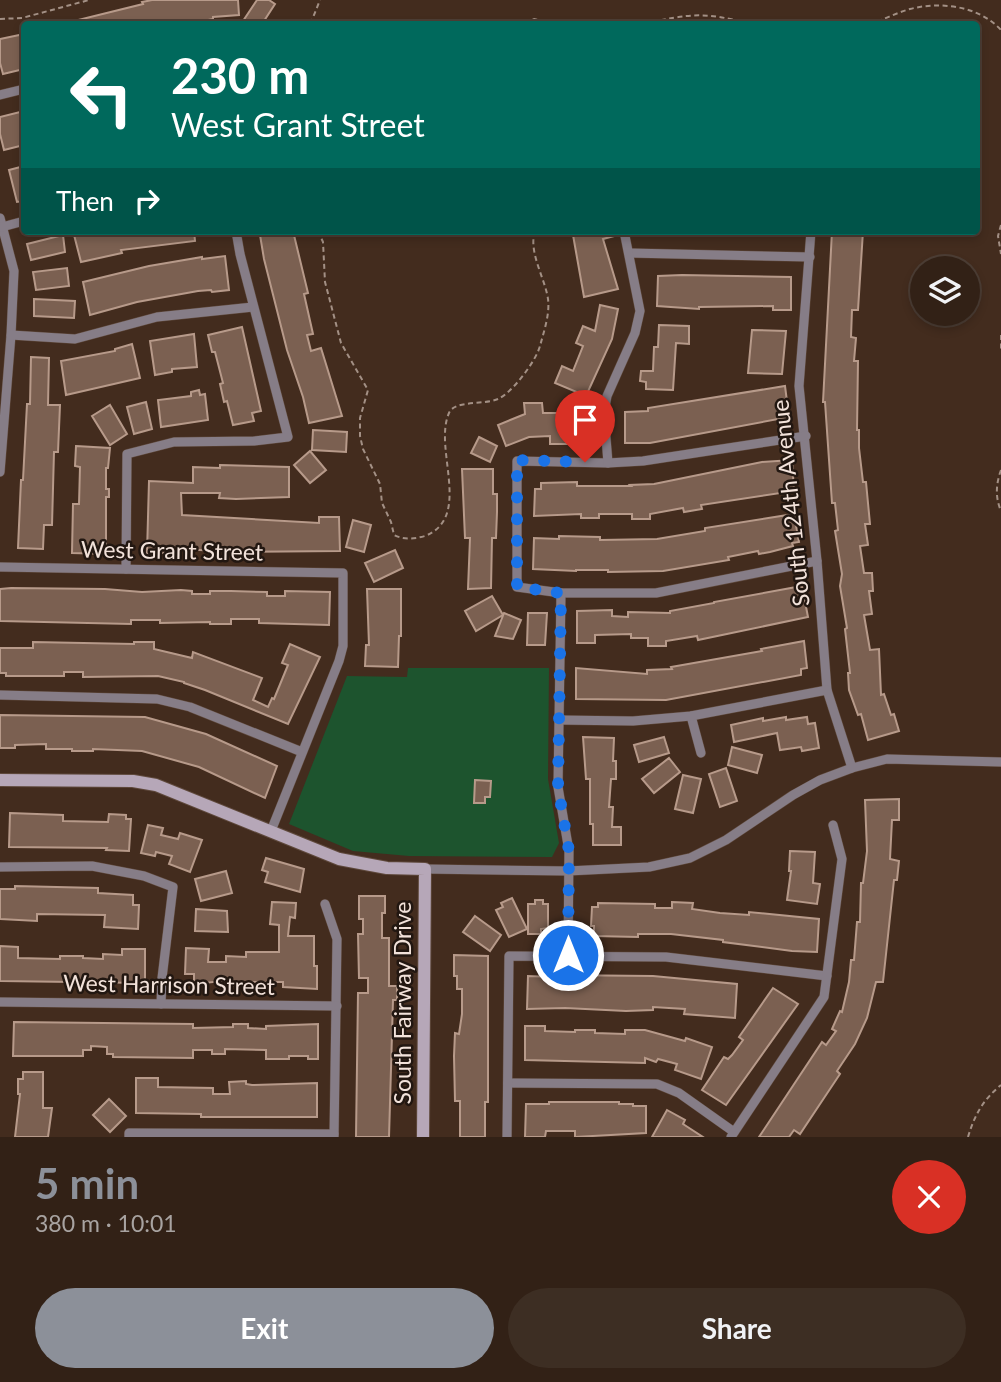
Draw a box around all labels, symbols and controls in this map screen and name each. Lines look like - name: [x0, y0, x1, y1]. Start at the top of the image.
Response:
- text: 230 m: [171, 46, 309, 104]
- icon: left: [56, 49, 147, 140]
- text: West Grant Street: [171, 105, 425, 144]
- icon: right: [128, 182, 166, 220]
- text: Then: [56, 185, 114, 217]
- map controls: [910, 256, 980, 326]
- button: layers: [910, 256, 980, 326]
- pin: [555, 390, 615, 462]
- street label: South 124th Avenue: [765, 398, 815, 608]
- icon: arrive: [566, 401, 604, 439]
- street label: West Grant Street: [81, 534, 264, 566]
- street label: South Fairway Drive: [388, 901, 416, 1105]
- position arrow: [531, 918, 605, 992]
- street label: West Harrison Street: [63, 968, 276, 1000]
- text: 5 min: [35, 1158, 139, 1208]
- button: close: [892, 1160, 966, 1234]
- text: 380 m · 10:01: [35, 1209, 177, 1237]
- button: Exit: [35, 1288, 494, 1368]
- button: Share: [508, 1288, 966, 1368]

